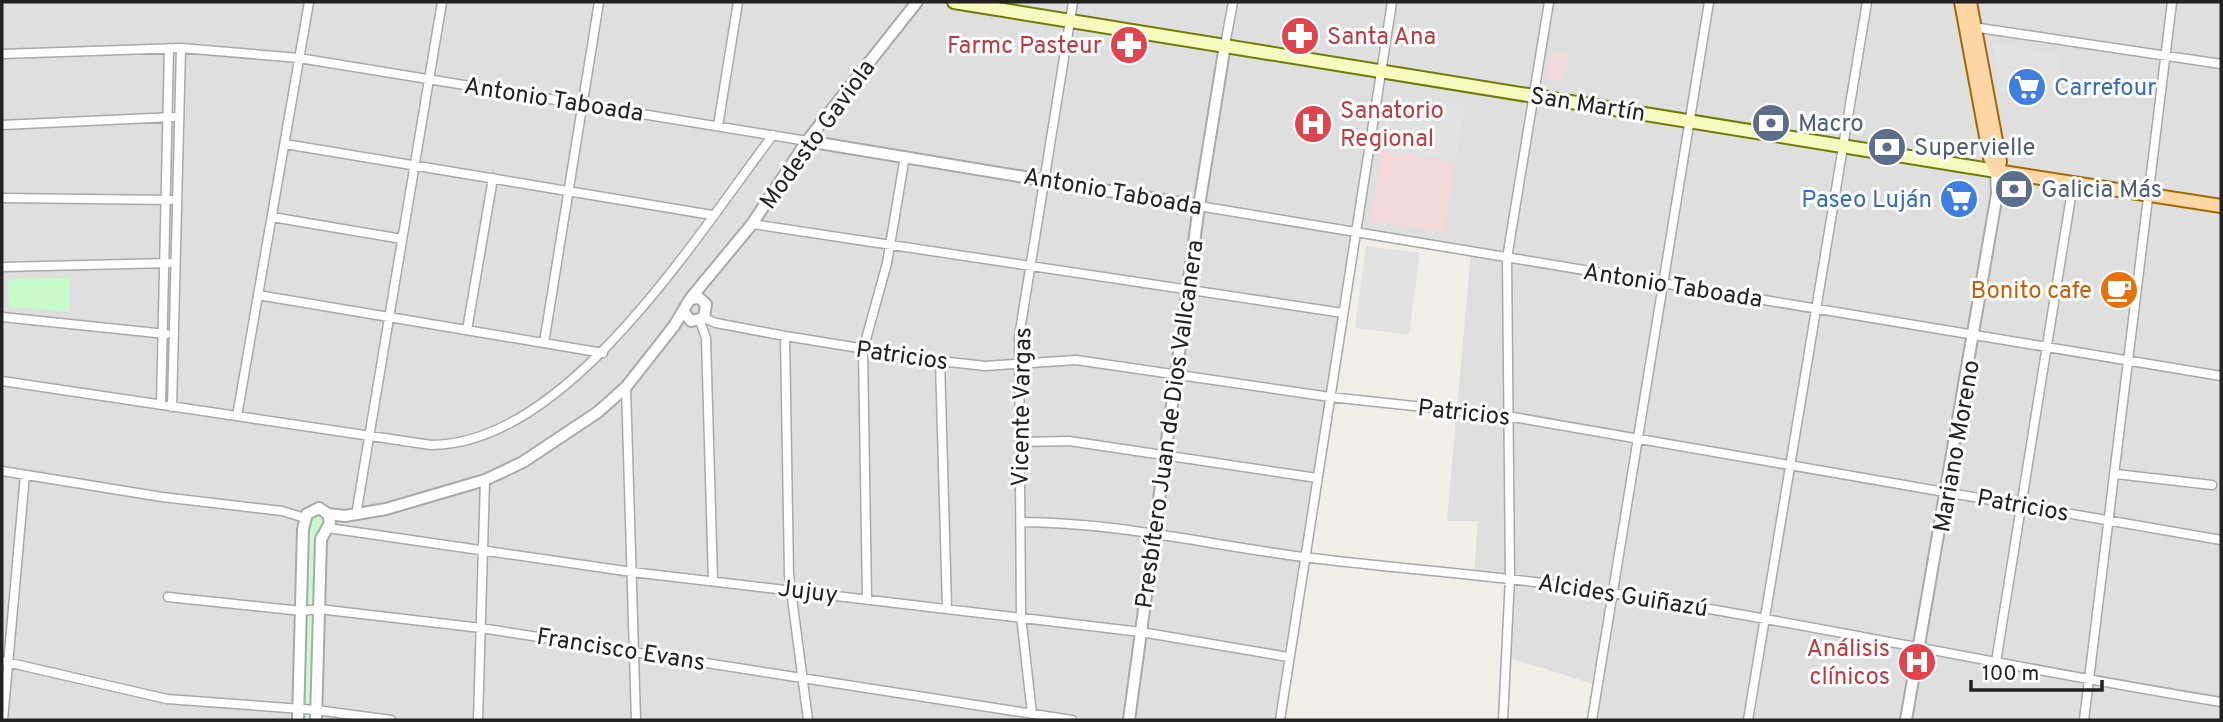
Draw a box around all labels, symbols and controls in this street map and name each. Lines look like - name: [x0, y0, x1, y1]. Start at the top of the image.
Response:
- pharmacy icon: Santa Ana: [1279, 15, 1321, 57]
- place label: Santa Ana: [1327, 23, 1436, 53]
- pharmacy icon: Farmc Pasteur: [1108, 24, 1150, 66]
- place label: Farmc Pasteur: [947, 32, 1102, 62]
- street label: Modesto Gaviola: [754, 54, 883, 216]
- supermarket icon: Carrefour: [2006, 66, 2048, 108]
- street label: Antonio Taboada: [462, 72, 645, 130]
- place label: Carrefour: [2054, 74, 2157, 104]
- street label: San Martín: [1528, 82, 1647, 130]
- place label: Sanatorio Regional: [1340, 97, 1444, 155]
- bank icon: Macro: [1750, 102, 1792, 144]
- hospital icon: Sanatorio Regional: [1292, 103, 1334, 145]
- place label: Macro: [1798, 110, 1864, 140]
- bank icon: Supervielle: [1866, 126, 1908, 168]
- place label: Supervielle: [1914, 134, 2036, 164]
- street label: Antonio Taboada: [1021, 162, 1204, 223]
- bank icon: Galicia Más: [1993, 168, 2035, 210]
- place label: Galicia Más: [2041, 176, 2162, 206]
- supermarket icon: Paseo Luján: [1938, 178, 1980, 220]
- place label: Paseo Luján: [1801, 186, 1932, 216]
- street label: Presbítero Juan de Dios Vallcanera: [1130, 238, 1212, 611]
- street label: Antonio Taboada: [1581, 258, 1764, 316]
- cafe icon: Bonito cafe: [2098, 269, 2140, 311]
- place label: Bonito cafe: [1971, 277, 2092, 307]
- street label: Vicente Vargas: [1007, 327, 1039, 487]
- street label: Patricios: [854, 336, 950, 378]
- street label: Mariano Moreno: [1928, 358, 1988, 535]
- street label: Patricios: [1416, 394, 1512, 434]
- street label: Patricios: [1974, 484, 2071, 530]
- street label: Alcides Guiñazú: [1536, 569, 1710, 625]
- street label: Jujuy: [776, 574, 839, 612]
- street label: Francisco Evans: [534, 623, 707, 679]
- place label: Análisis clínicos: [1807, 635, 1890, 693]
- hospital icon: Análisis clínicos: [1896, 641, 1938, 683]
- scale bar: [1971, 648, 2102, 692]
- text: 100 m: [1982, 661, 2039, 688]

